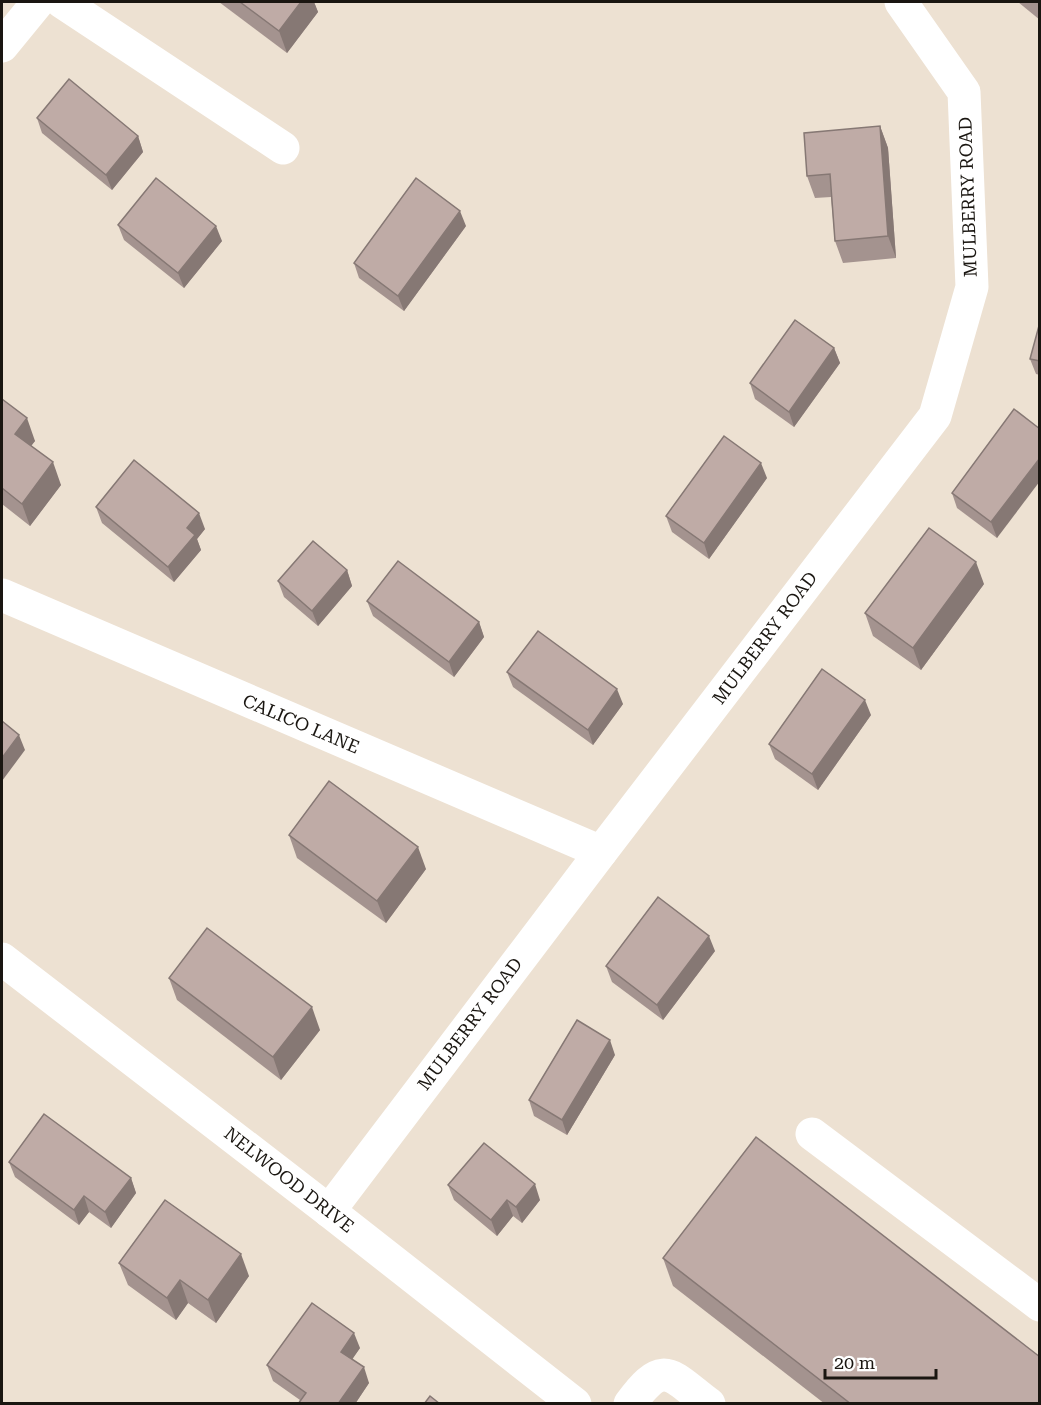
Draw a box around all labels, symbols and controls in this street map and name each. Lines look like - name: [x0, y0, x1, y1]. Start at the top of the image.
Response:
- street label: MULBERRY ROAD: [954, 116, 981, 278]
- street label: MULBERRY ROAD: [708, 567, 821, 708]
- street label: CALICO LANE: [240, 689, 363, 758]
- street label: MULBERRY ROAD: [413, 953, 526, 1094]
- street label: NELWOOD DRIVE: [220, 1122, 358, 1237]
- scale bar: [825, 1342, 936, 1380]
- text: 20 m: [834, 1352, 875, 1373]

